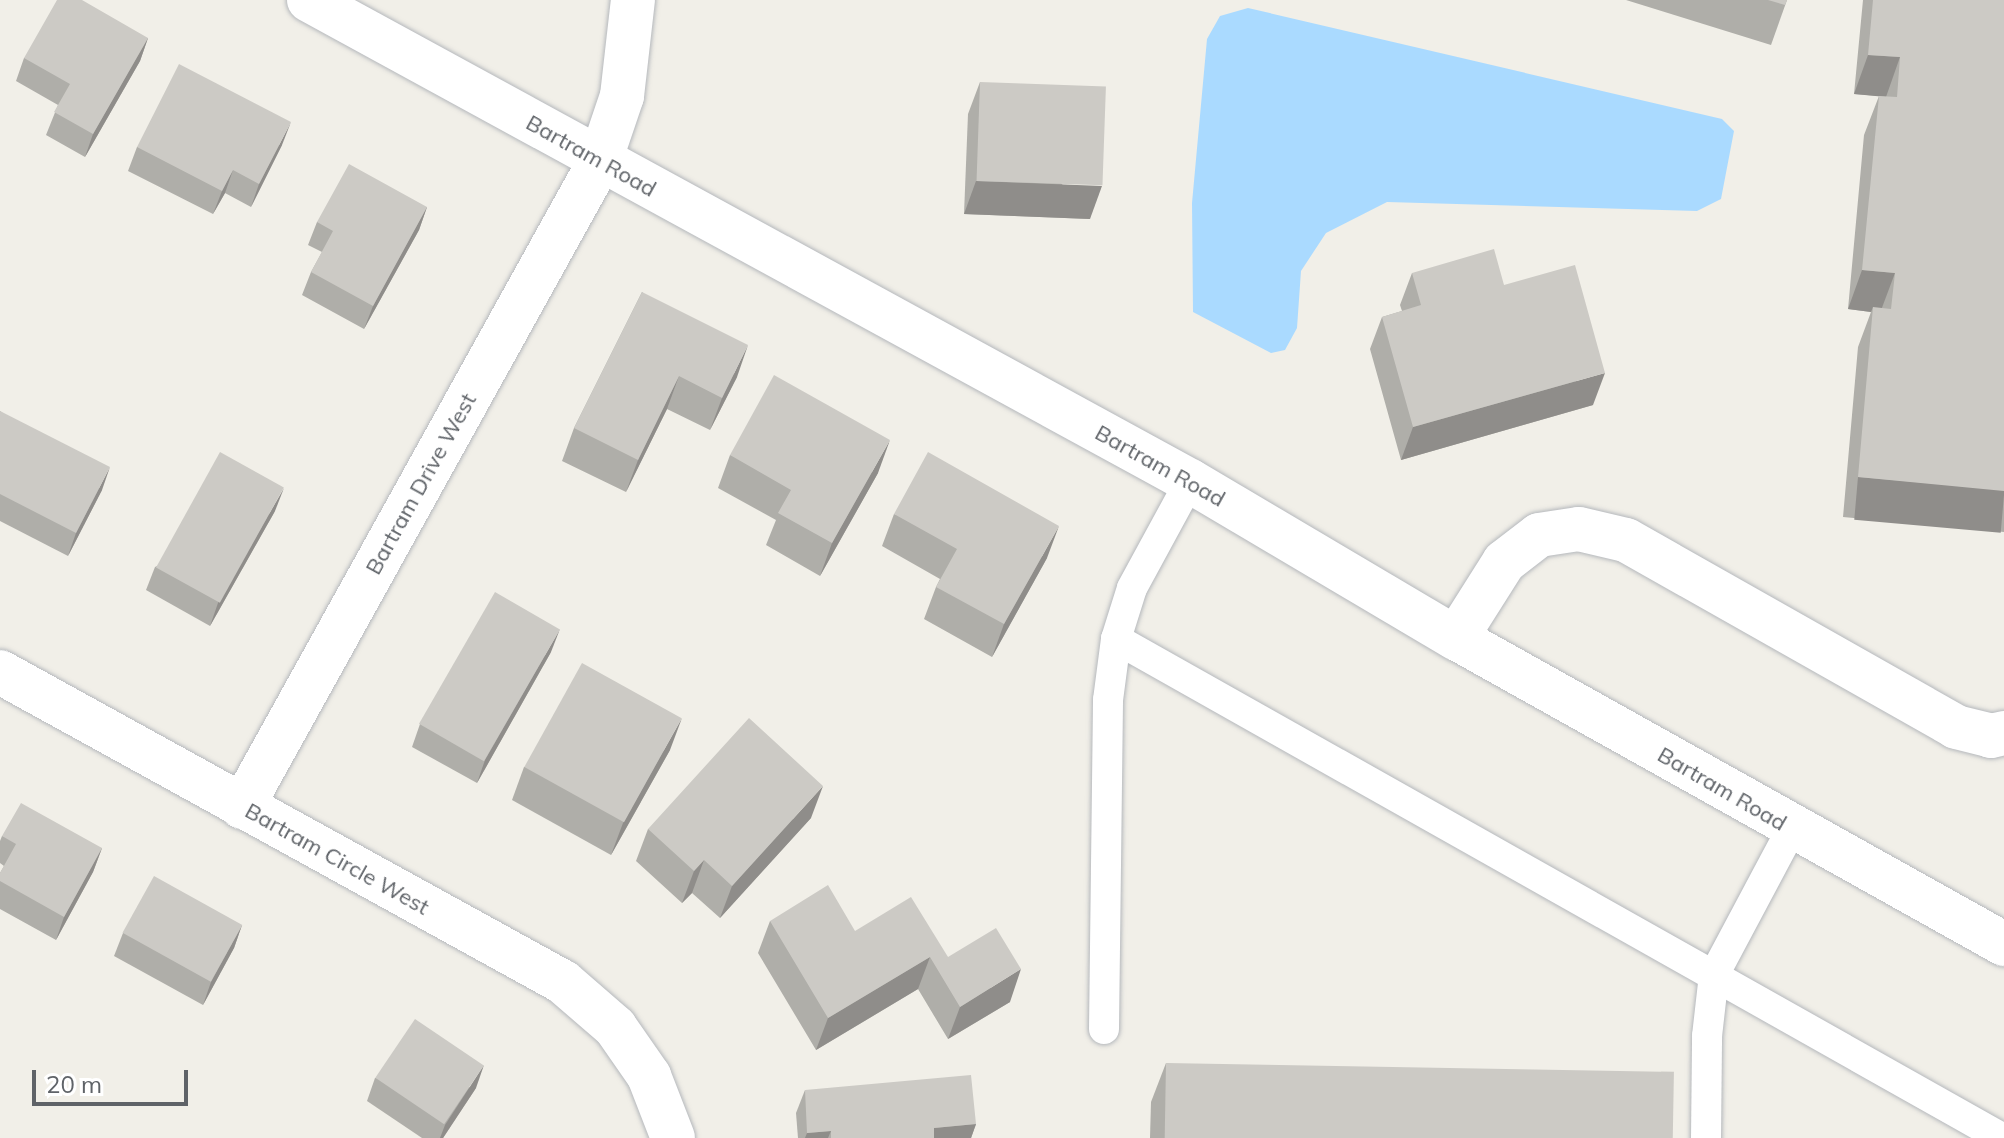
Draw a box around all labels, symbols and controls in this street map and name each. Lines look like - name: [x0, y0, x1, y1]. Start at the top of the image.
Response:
- street label: Bartram Road: [521, 109, 661, 203]
- street label: Bartram Drive West: [360, 389, 482, 579]
- street label: Bartram Road: [1090, 419, 1230, 513]
- street label: Bartram Road: [1653, 741, 1791, 837]
- street label: Bartram Circle West: [240, 797, 434, 921]
- scale bar: [36, 1054, 192, 1104]
- text: 20 m: [46, 1069, 102, 1099]

